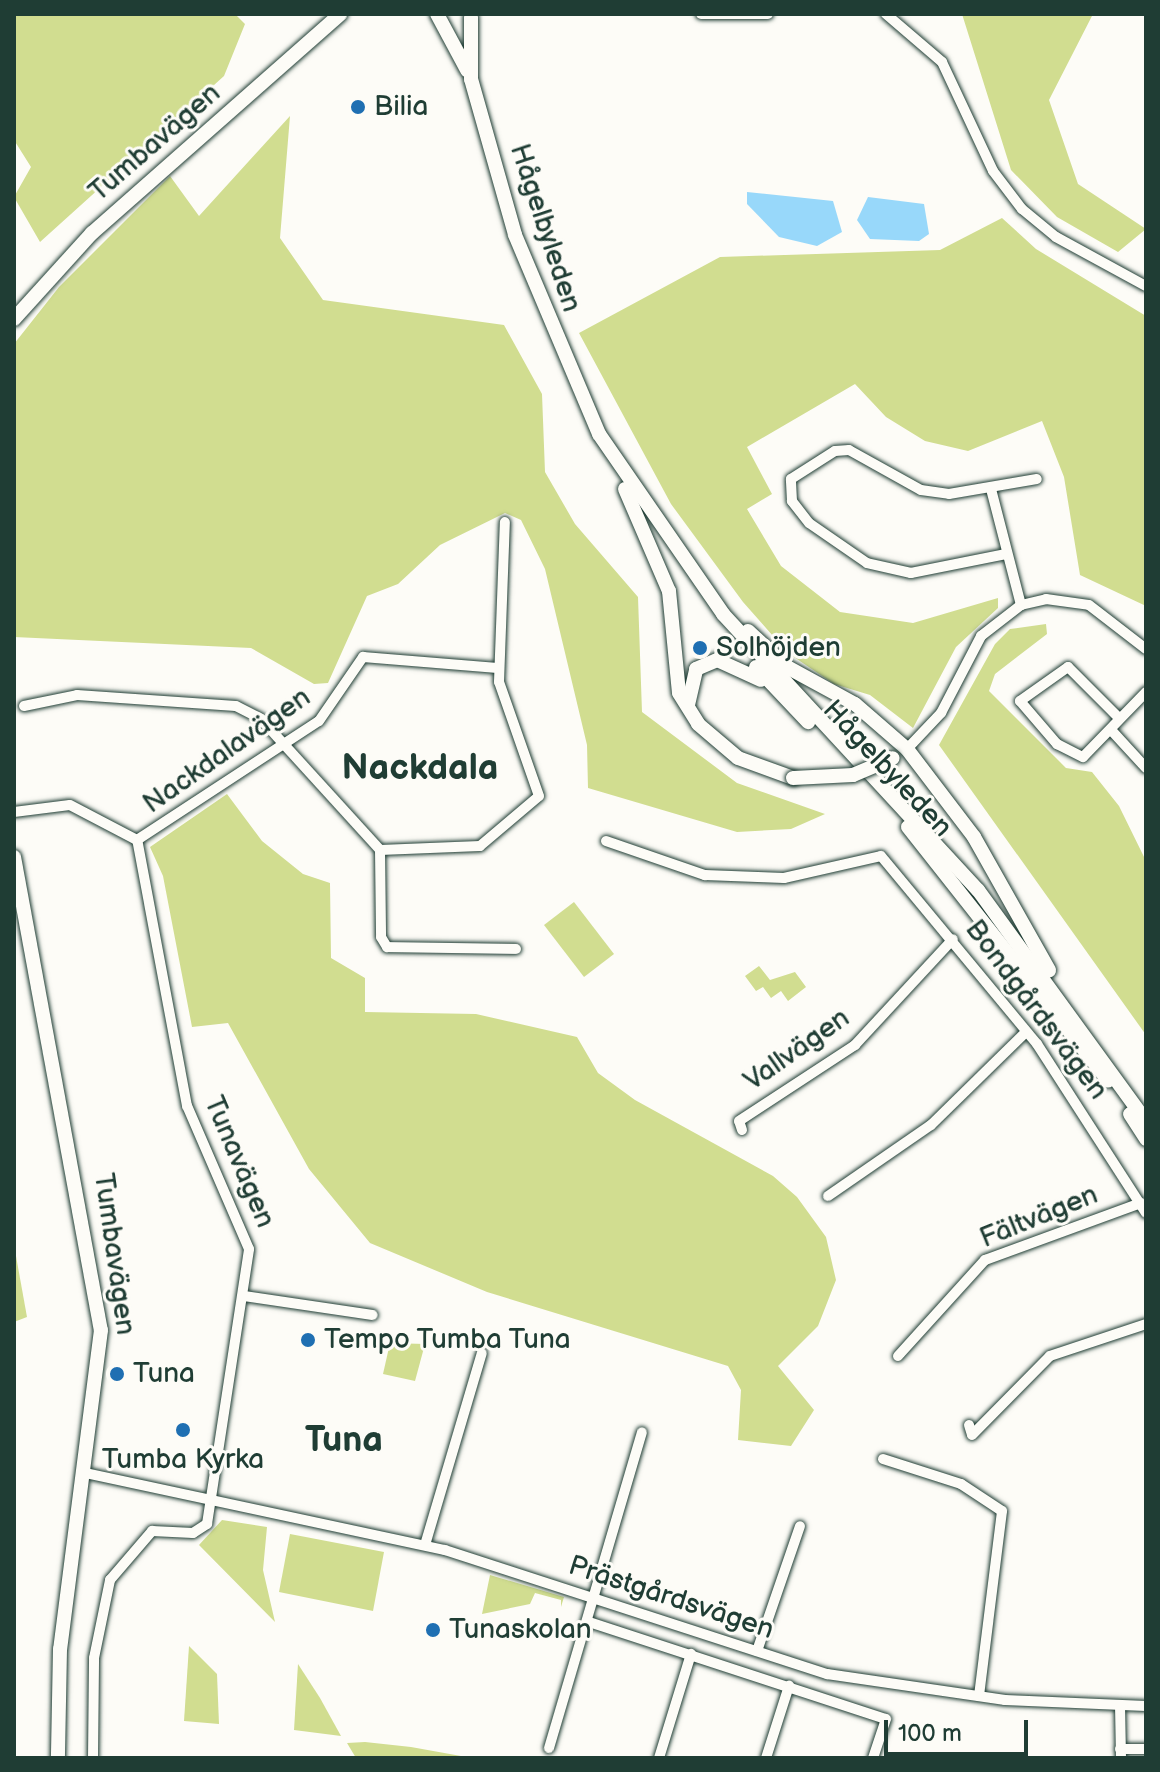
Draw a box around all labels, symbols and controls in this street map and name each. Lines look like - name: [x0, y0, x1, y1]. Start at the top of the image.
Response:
- street label: Tumbavägen: [82, 77, 228, 209]
- place label: Bilia: [374, 90, 428, 124]
- marker: Bilia: [349, 98, 367, 116]
- street label: Hågelbyleden: [502, 140, 588, 316]
- place label: Solhöjden: [716, 631, 841, 665]
- marker: Solhöjden: [691, 639, 709, 657]
- street label: Nackdalavägen: [137, 681, 317, 821]
- street label: Hågelbyleden: [815, 694, 959, 844]
- district label: Nackdala: [342, 747, 498, 791]
- street label: Bondgårdsvägen: [958, 914, 1114, 1106]
- street label: Vallvägen: [738, 1002, 856, 1098]
- street label: Tunavägen: [196, 1091, 282, 1233]
- street label: Tumbavägen: [86, 1171, 142, 1337]
- street label: Fältvägen: [975, 1178, 1103, 1256]
- place label: Tempo Tumba Tuna: [324, 1323, 572, 1357]
- marker: Tempo Tumba Tuna: [299, 1331, 317, 1349]
- place label: Tuna: [133, 1357, 195, 1391]
- marker: Tuna: [108, 1365, 126, 1383]
- district label: Tuna: [305, 1419, 383, 1463]
- marker: Tumba Kyrka: [174, 1421, 192, 1439]
- place label: Tumba Kyrka: [102, 1443, 264, 1477]
- street label: Prästgårdsvägen: [564, 1549, 778, 1647]
- place label: Tunaskolan: [449, 1613, 592, 1647]
- marker: Tunaskolan: [424, 1621, 442, 1639]
- scale bar: [888, 1704, 1032, 1754]
- text: 100 m: [898, 1719, 962, 1748]

